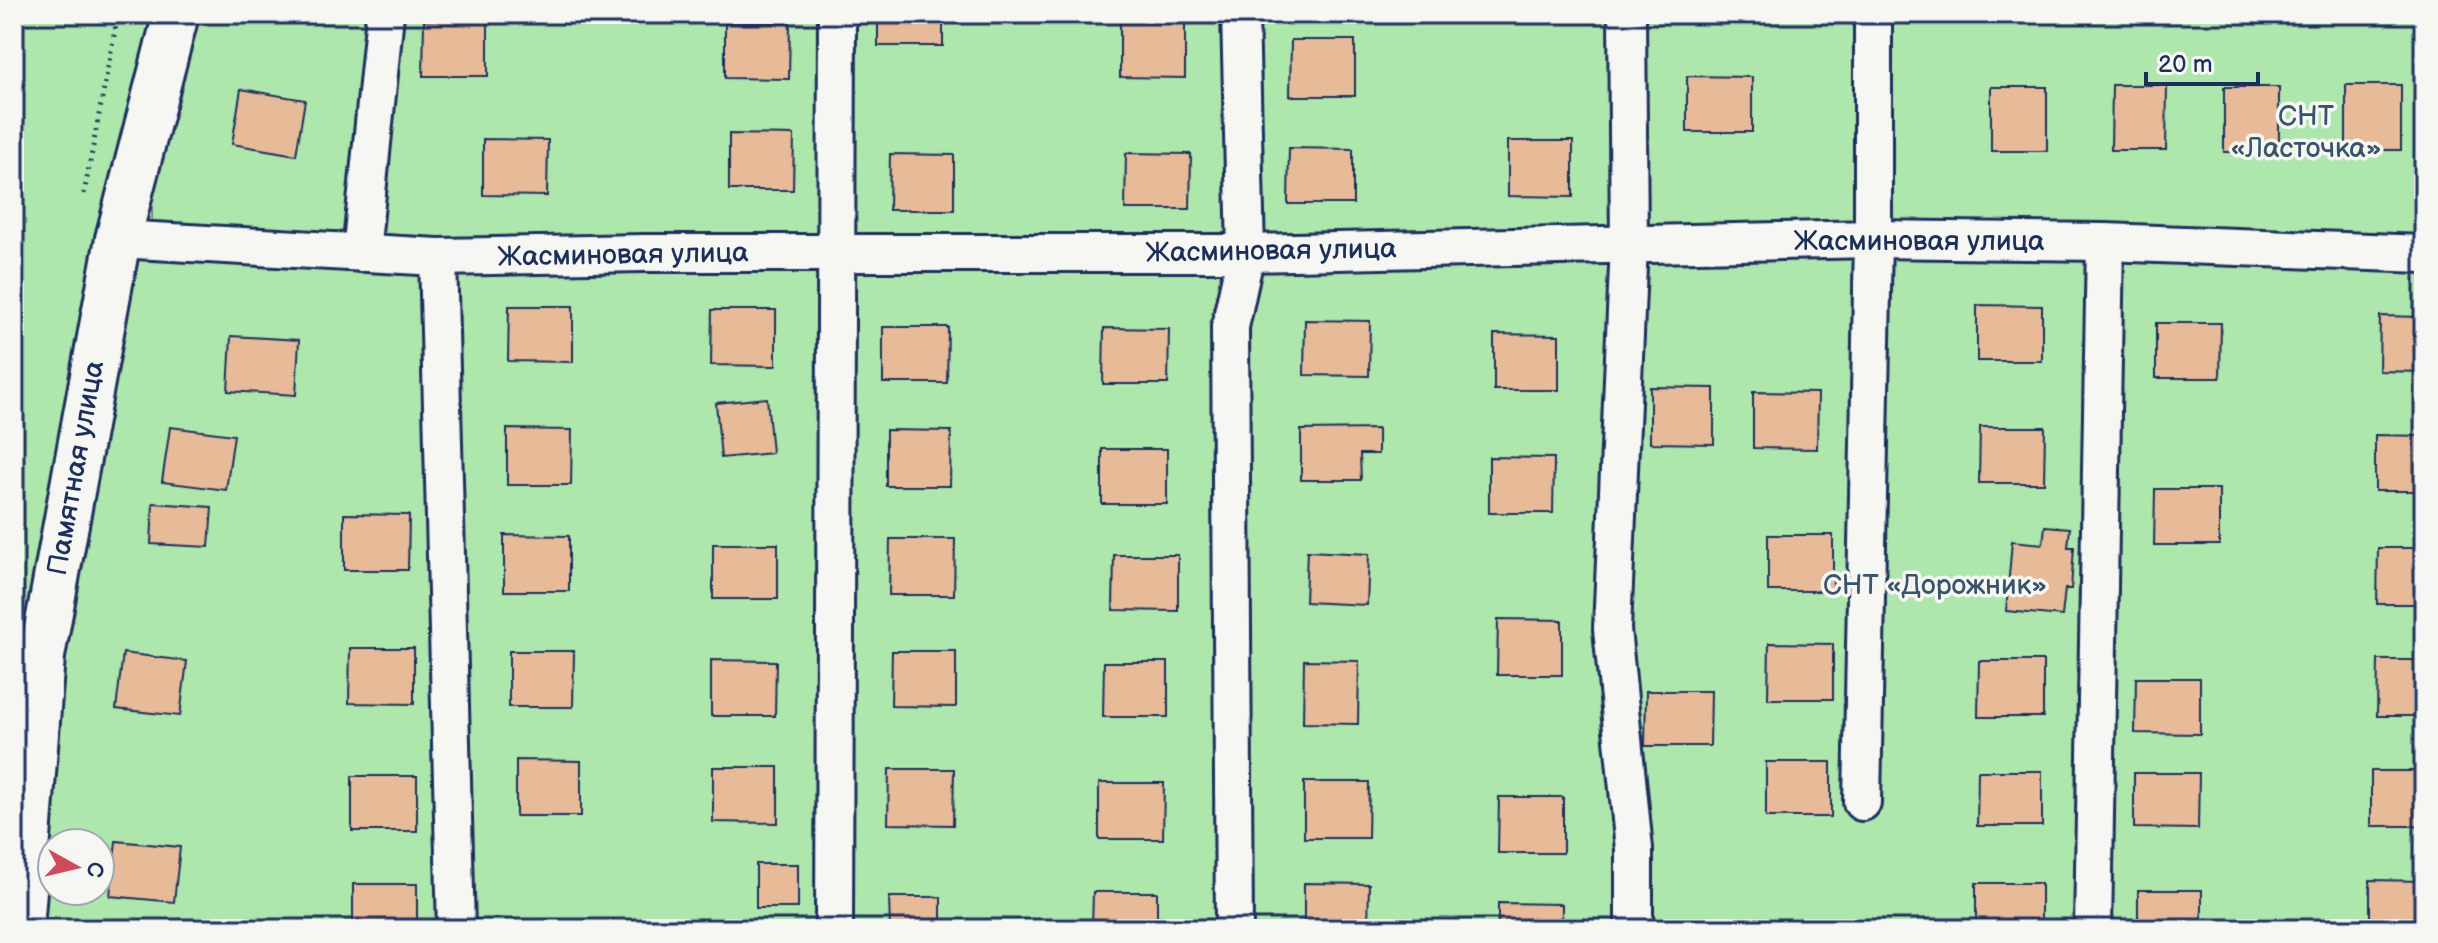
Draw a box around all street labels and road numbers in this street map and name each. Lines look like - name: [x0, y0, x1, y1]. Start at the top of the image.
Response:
- street label: Жасминовая улица: [1793, 225, 2045, 258]
- street label: Жасминовая улица: [1145, 232, 1397, 270]
- street label: Жасминовая улица: [497, 236, 749, 274]
- street label: Памятная улица: [41, 358, 111, 578]

